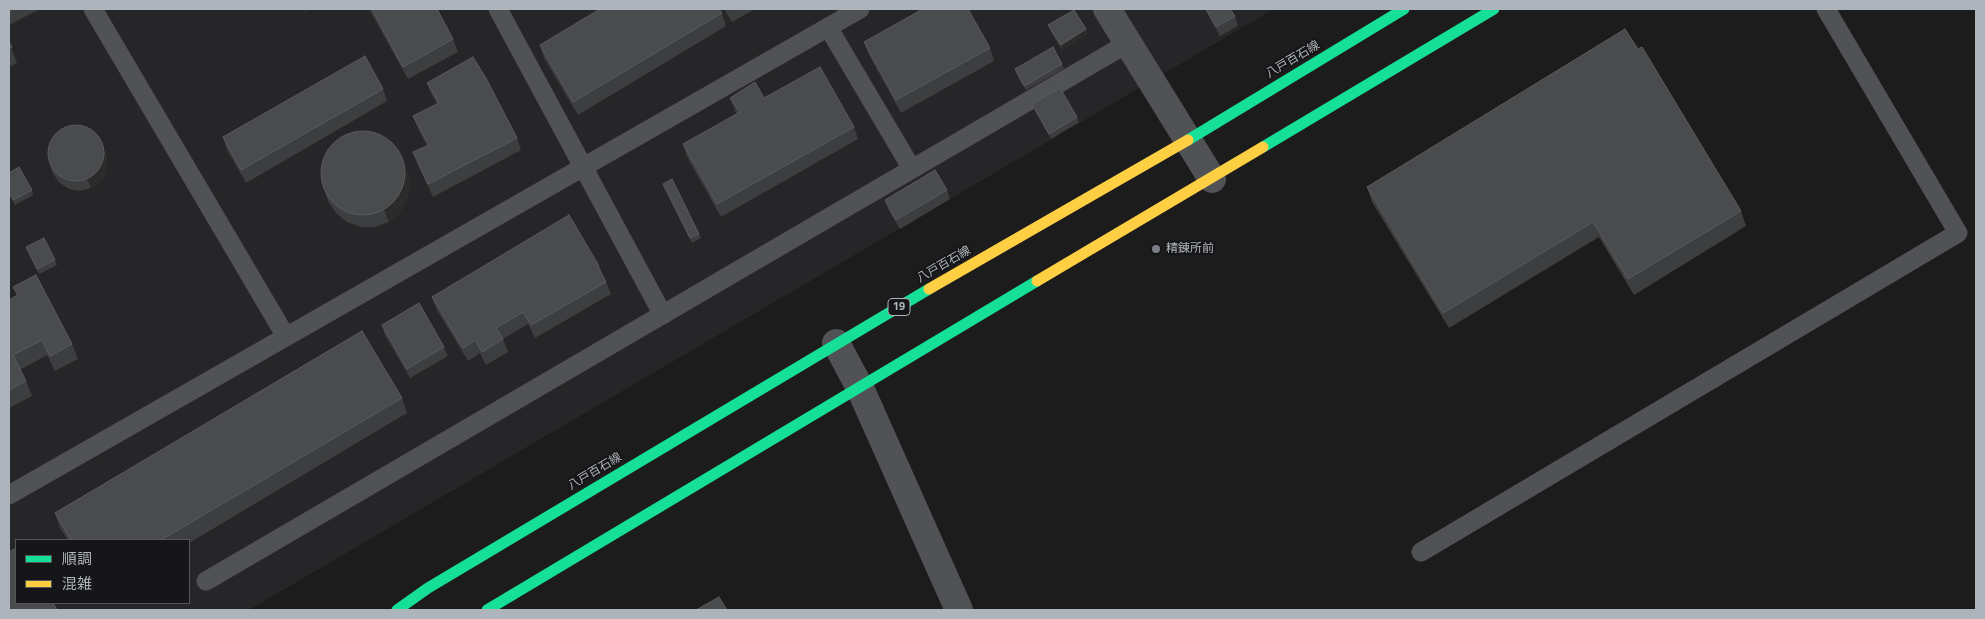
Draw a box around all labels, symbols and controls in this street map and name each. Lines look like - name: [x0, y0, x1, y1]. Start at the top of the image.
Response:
- street label: 八戸百石線: [1264, 38, 1322, 82]
- place label: 精錬所前: [1166, 242, 1214, 256]
- marker: 精錬所前: [1150, 243, 1162, 255]
- street label: 八戸百石線: [914, 244, 974, 286]
- road number: 19: [888, 298, 910, 316]
- street label: 八戸百石線: [566, 450, 624, 494]
- legend: [15, 539, 190, 604]
- text: 順調: [62, 547, 92, 570]
- text: 混雑: [62, 572, 92, 595]

